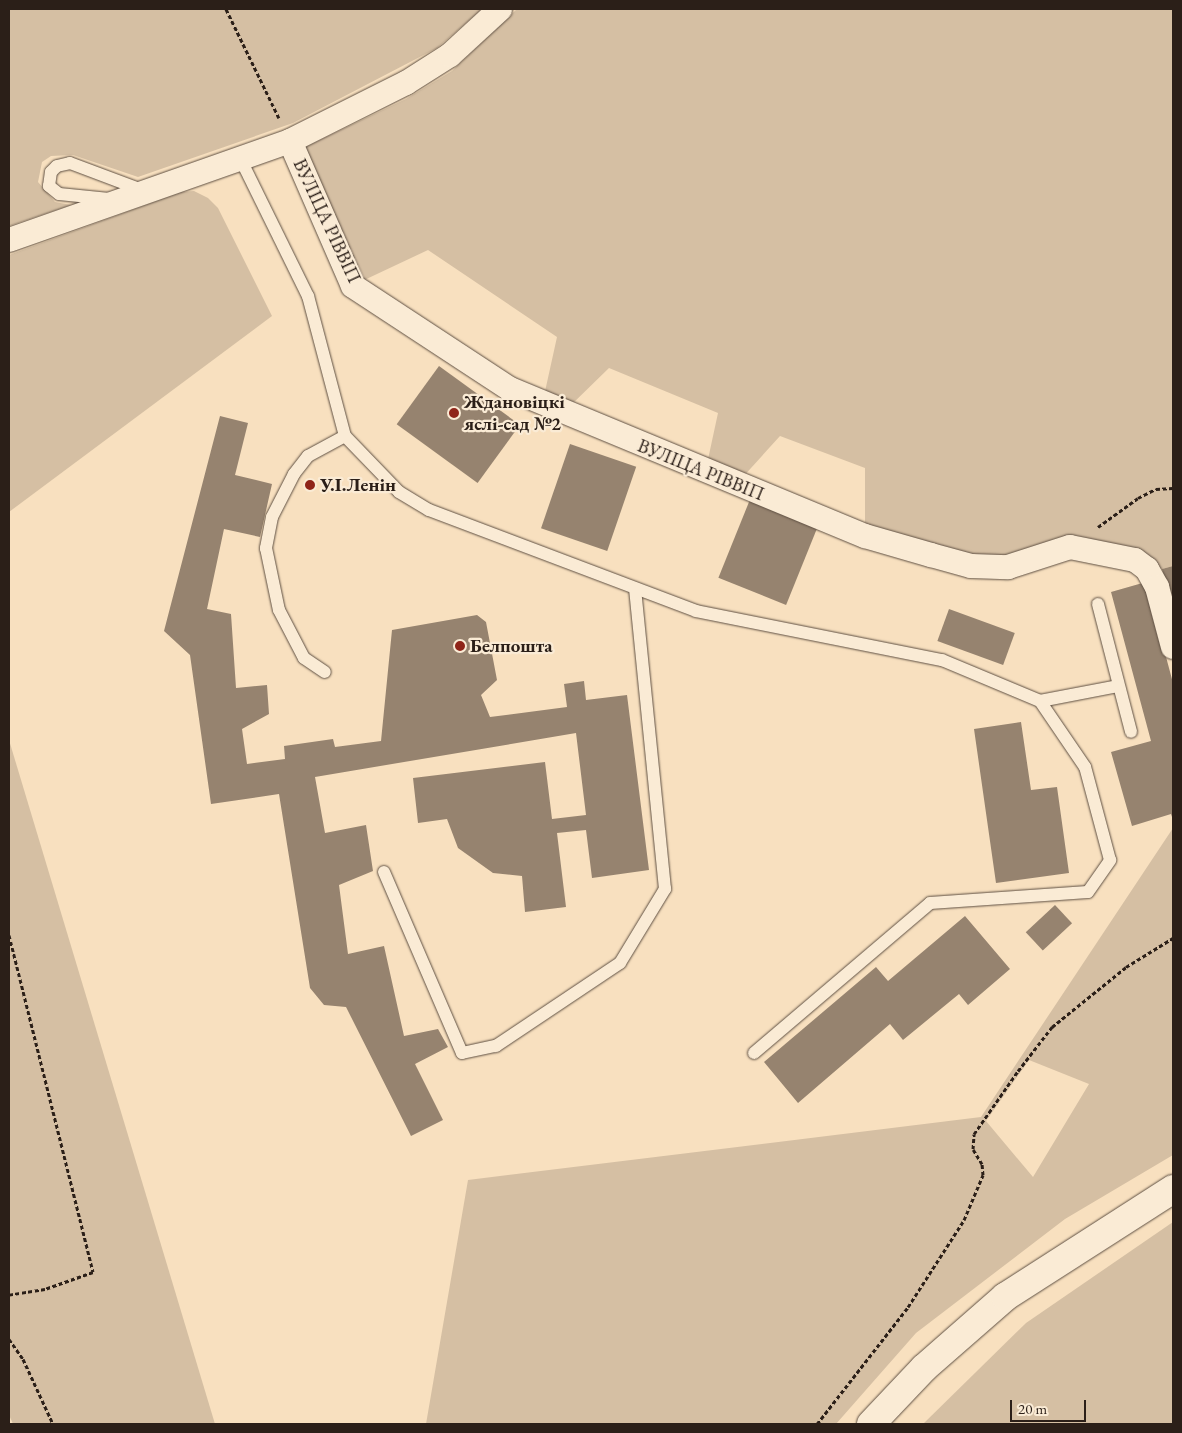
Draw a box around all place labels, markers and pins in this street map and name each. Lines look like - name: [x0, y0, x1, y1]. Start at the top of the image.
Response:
- place label: Ждановіцкі яслі-сад №2: [464, 391, 565, 435]
- marker: Ждановіцкі яслі-сад №2: [448, 407, 460, 419]
- place label: У.І.Ленін: [320, 474, 396, 496]
- marker: У.І.Ленін: [304, 479, 316, 491]
- place label: Белпошта: [470, 635, 553, 657]
- marker: Белпошта: [454, 640, 466, 652]

